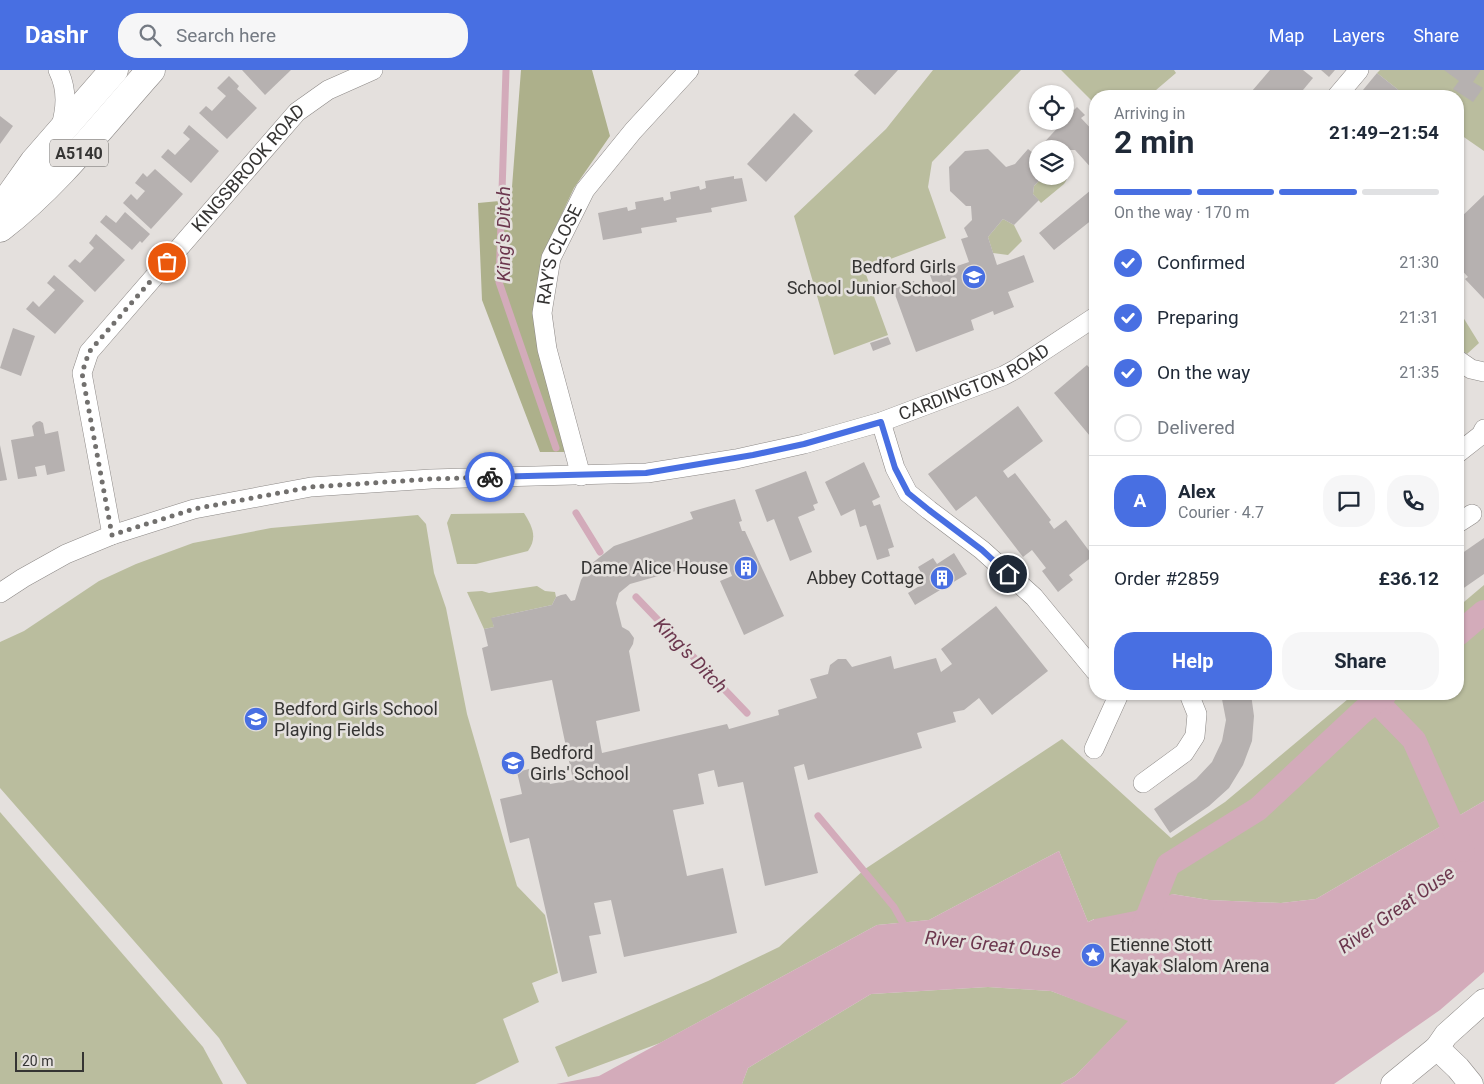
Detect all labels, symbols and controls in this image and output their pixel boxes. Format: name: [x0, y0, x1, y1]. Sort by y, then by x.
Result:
search box: [118, 13, 468, 58]
text: Dashr: [25, 21, 88, 49]
icon: search: [136, 21, 164, 49]
text: Search here: [176, 24, 276, 47]
text: Map: [1269, 25, 1304, 46]
text: Layers: [1332, 25, 1385, 46]
text: Share: [1413, 25, 1459, 46]
map controls: [1029, 85, 1074, 185]
button: locate: [1029, 85, 1074, 130]
street label: KINGSBROOK ROAD: [187, 99, 308, 236]
text: Arriving in: [1114, 104, 1185, 123]
text: 21:49–21:54: [1329, 121, 1439, 144]
text: 2 min: [1114, 123, 1194, 161]
road number: A5140: [50, 140, 108, 166]
button: layers: [1029, 140, 1074, 185]
water label: King's Ditch: [492, 186, 515, 282]
street label: RAY'S CLOSE: [533, 201, 586, 306]
text: On the way · 170 m: [1114, 203, 1250, 222]
pin: [146, 241, 188, 283]
icon: bag: [153, 248, 181, 276]
icon: check: [1114, 249, 1142, 277]
text: Confirmed: [1157, 251, 1245, 274]
text: 21:30: [1399, 253, 1439, 272]
place label: Bedford Girls School Junior School: [787, 256, 956, 298]
school or university icon: Bedford Girls School Junior School: [961, 264, 987, 290]
icon: check: [1114, 304, 1142, 332]
text: Preparing: [1157, 306, 1239, 329]
text: 21:31: [1399, 308, 1439, 327]
street label: CARDINGTON ROAD: [895, 339, 1053, 424]
icon: check: [1114, 359, 1142, 387]
text: On the way: [1157, 361, 1250, 384]
text: 21:35: [1399, 363, 1439, 382]
text: Delivered: [1157, 416, 1235, 439]
courier: [465, 452, 515, 502]
icon: bike: [476, 463, 504, 491]
button: chat: [1323, 475, 1375, 527]
button: phone: [1387, 475, 1439, 527]
text: Alex: [1178, 480, 1216, 503]
text: A: [1134, 489, 1146, 512]
text: Courier · 4.7: [1178, 503, 1264, 522]
pin: [987, 553, 1029, 595]
building icon: Dame Alice House: [733, 555, 759, 581]
place label: Dame Alice House: [581, 557, 728, 578]
icon: home: [994, 560, 1022, 588]
building icon: Abbey Cottage: [929, 565, 955, 591]
place label: Abbey Cottage: [806, 567, 924, 588]
text: Order #2859: [1114, 567, 1220, 590]
text: £36.12: [1379, 567, 1439, 590]
water label: King's Ditch: [649, 613, 732, 698]
button: Help: [1114, 632, 1272, 690]
button: Share: [1282, 632, 1439, 690]
place label: Bedford Girls School Playing Fields: [274, 698, 438, 740]
school or university icon: Bedford Girls School Playing Fields: [243, 706, 269, 732]
place label: Bedford Girls' School: [530, 742, 629, 784]
school or university icon: Bedford Girls' School: [500, 750, 526, 776]
water label: River Great Ouse: [1334, 861, 1459, 958]
water label: River Great Ouse: [924, 926, 1062, 963]
place label: Etienne Stott Kayak Slalom Arena: [1110, 934, 1269, 976]
place icon: Etienne Stott Kayak Slalom Arena: [1080, 942, 1106, 968]
scale bar: [15, 1049, 84, 1072]
text: 20 m: [22, 1053, 54, 1069]

